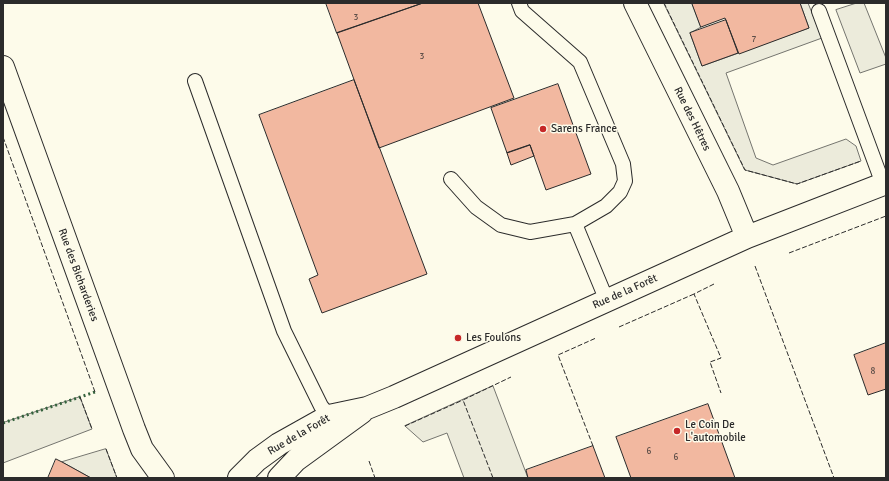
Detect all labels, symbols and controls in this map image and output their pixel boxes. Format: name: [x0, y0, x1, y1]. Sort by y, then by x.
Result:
house number: 3: [354, 13, 358, 23]
house number: 7: [752, 35, 756, 45]
house number: 3: [420, 52, 424, 62]
street label: Rue des Hêtres: [671, 85, 713, 153]
place label: Sarens France: [551, 122, 617, 136]
marker: Sarens France: [538, 124, 548, 134]
street label: Rue des Bicharderies: [55, 227, 101, 323]
street label: Rue de la Forêt: [591, 272, 659, 312]
place label: Les Foulons: [466, 331, 521, 345]
marker: Les Foulons: [453, 333, 463, 343]
house number: 8: [871, 367, 875, 377]
street label: Rue de la Forêt: [266, 412, 332, 458]
place label: Le Coin De L'automobile: [685, 418, 746, 444]
marker: Le Coin De L'automobile: [672, 426, 682, 436]
house number: 6: [647, 447, 651, 457]
house number: 6: [674, 453, 678, 463]

